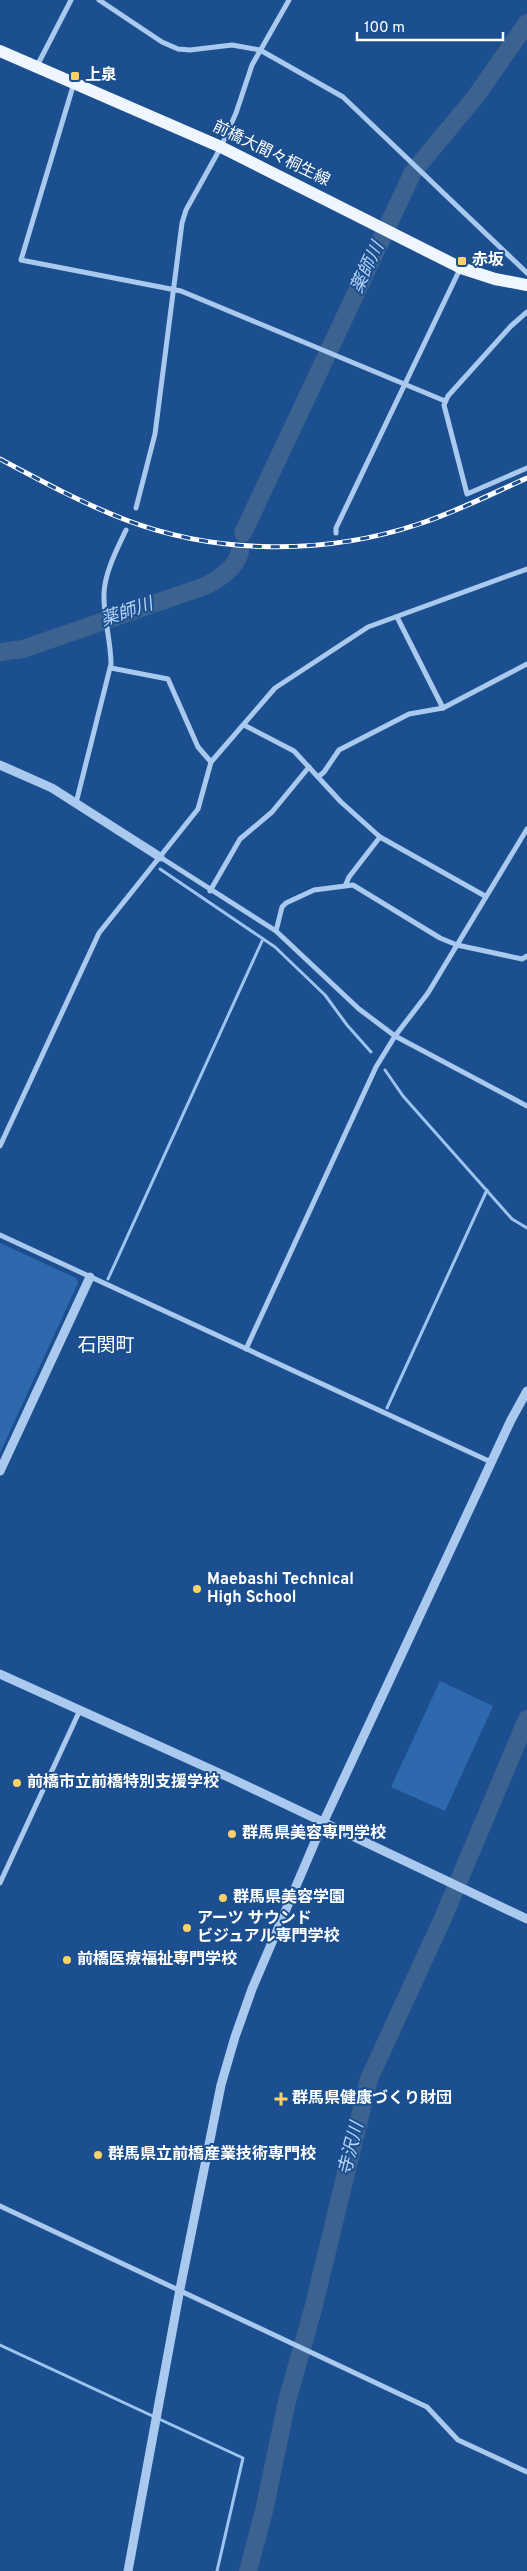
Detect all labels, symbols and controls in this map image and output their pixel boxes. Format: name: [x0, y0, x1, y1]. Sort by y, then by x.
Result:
scale bar: [357, 10, 503, 42]
text: 100 m: [364, 19, 405, 38]
place label: 上泉: [85, 66, 117, 86]
marker: 上泉: [69, 70, 81, 82]
street label: 前橋大間々桐生線: [209, 117, 333, 191]
water label: 薬師川: [346, 237, 391, 297]
place label: 赤坂: [472, 251, 504, 271]
marker: 赤坂: [456, 255, 468, 267]
water label: 薬師川: [98, 593, 158, 633]
district label: 石関町: [77, 1334, 135, 1358]
place label: Maebashi Technical High School: [207, 1570, 354, 1608]
marker: Maebashi Technical High School: [191, 1583, 203, 1595]
place label: 前橋市立前橋特別支援学校: [27, 1773, 219, 1793]
marker: 前橋市立前橋特別支援学校: [11, 1777, 23, 1789]
place label: 群馬県美容専門学校: [242, 1824, 386, 1844]
marker: 群馬県美容専門学校: [226, 1828, 238, 1840]
place label: 群馬県美容学園: [233, 1888, 345, 1908]
marker: 群馬県美容学園: [217, 1892, 229, 1904]
place label: アーツ サウンド ビジュアル専門学校: [197, 1909, 339, 1947]
marker: アーツ サウンド ビジュアル専門学校: [181, 1922, 193, 1934]
place label: 前橋医療福祉専門学校: [77, 1950, 237, 1970]
marker: 前橋医療福祉専門学校: [61, 1954, 73, 1966]
place label: 群馬県健康づくり財団: [292, 2089, 452, 2109]
marker: 群馬県健康づくり財団: [274, 2092, 288, 2106]
water label: 寺沢川: [334, 2118, 370, 2178]
place label: 群馬県立前橋産業技術専門校: [108, 2144, 316, 2165]
marker: 群馬県立前橋産業技術専門校: [92, 2149, 104, 2161]

